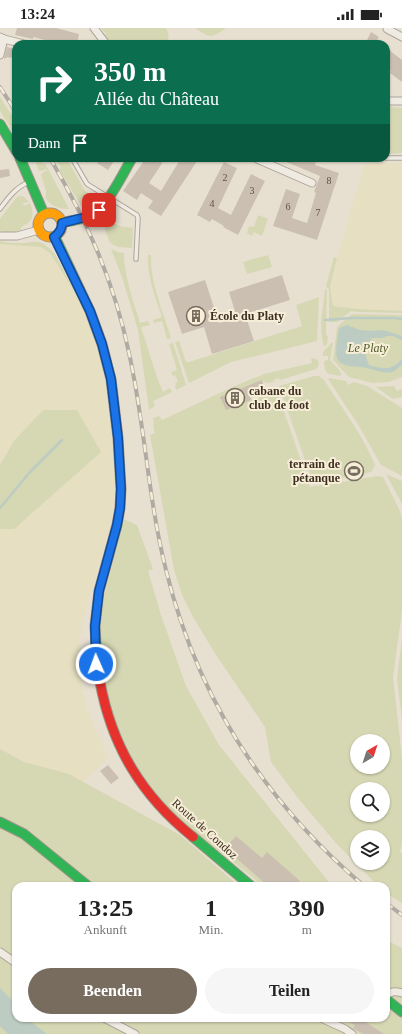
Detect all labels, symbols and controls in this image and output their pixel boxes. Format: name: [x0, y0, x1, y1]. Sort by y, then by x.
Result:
text: 13:24: [20, 6, 55, 22]
icon: right: [28, 56, 80, 108]
text: 350 m: [94, 56, 166, 87]
text: Allée du Château: [94, 89, 219, 109]
icon: arrive: [69, 132, 91, 154]
text: Dann: [28, 135, 61, 151]
house number: 2: [223, 172, 228, 183]
house number: 8: [327, 175, 332, 186]
house number: 3: [250, 185, 255, 196]
pin: [82, 193, 116, 227]
house number: 4: [210, 198, 215, 209]
icon: arrive: [88, 199, 110, 221]
house number: 6: [286, 201, 291, 212]
house number: 7: [316, 207, 321, 218]
building icon: École du Platy: [185, 305, 207, 327]
place label: École du Platy: [210, 309, 284, 323]
park label: Le Platy: [347, 341, 389, 355]
place label: cabane du club de foot: [249, 384, 309, 412]
building icon: cabane du club de foot: [224, 387, 246, 409]
place label: terrain de pétanque: [289, 457, 341, 485]
sports icon: terrain de pétanque: [343, 460, 365, 482]
position arrow: [75, 643, 117, 685]
north arrow: [350, 734, 390, 774]
map controls: [350, 734, 390, 870]
button: search: [350, 782, 390, 822]
street label: Route de Condoz: [169, 796, 241, 862]
button: layers: [350, 830, 390, 870]
text: 13:25: [77, 895, 133, 921]
text: 1: [205, 895, 217, 921]
text: 390: [289, 895, 325, 921]
text: Ankunft: [84, 922, 127, 937]
text: Min.: [199, 922, 223, 937]
text: m: [302, 922, 312, 937]
button: Beenden: [28, 968, 197, 1014]
button: Teilen: [205, 968, 374, 1014]

